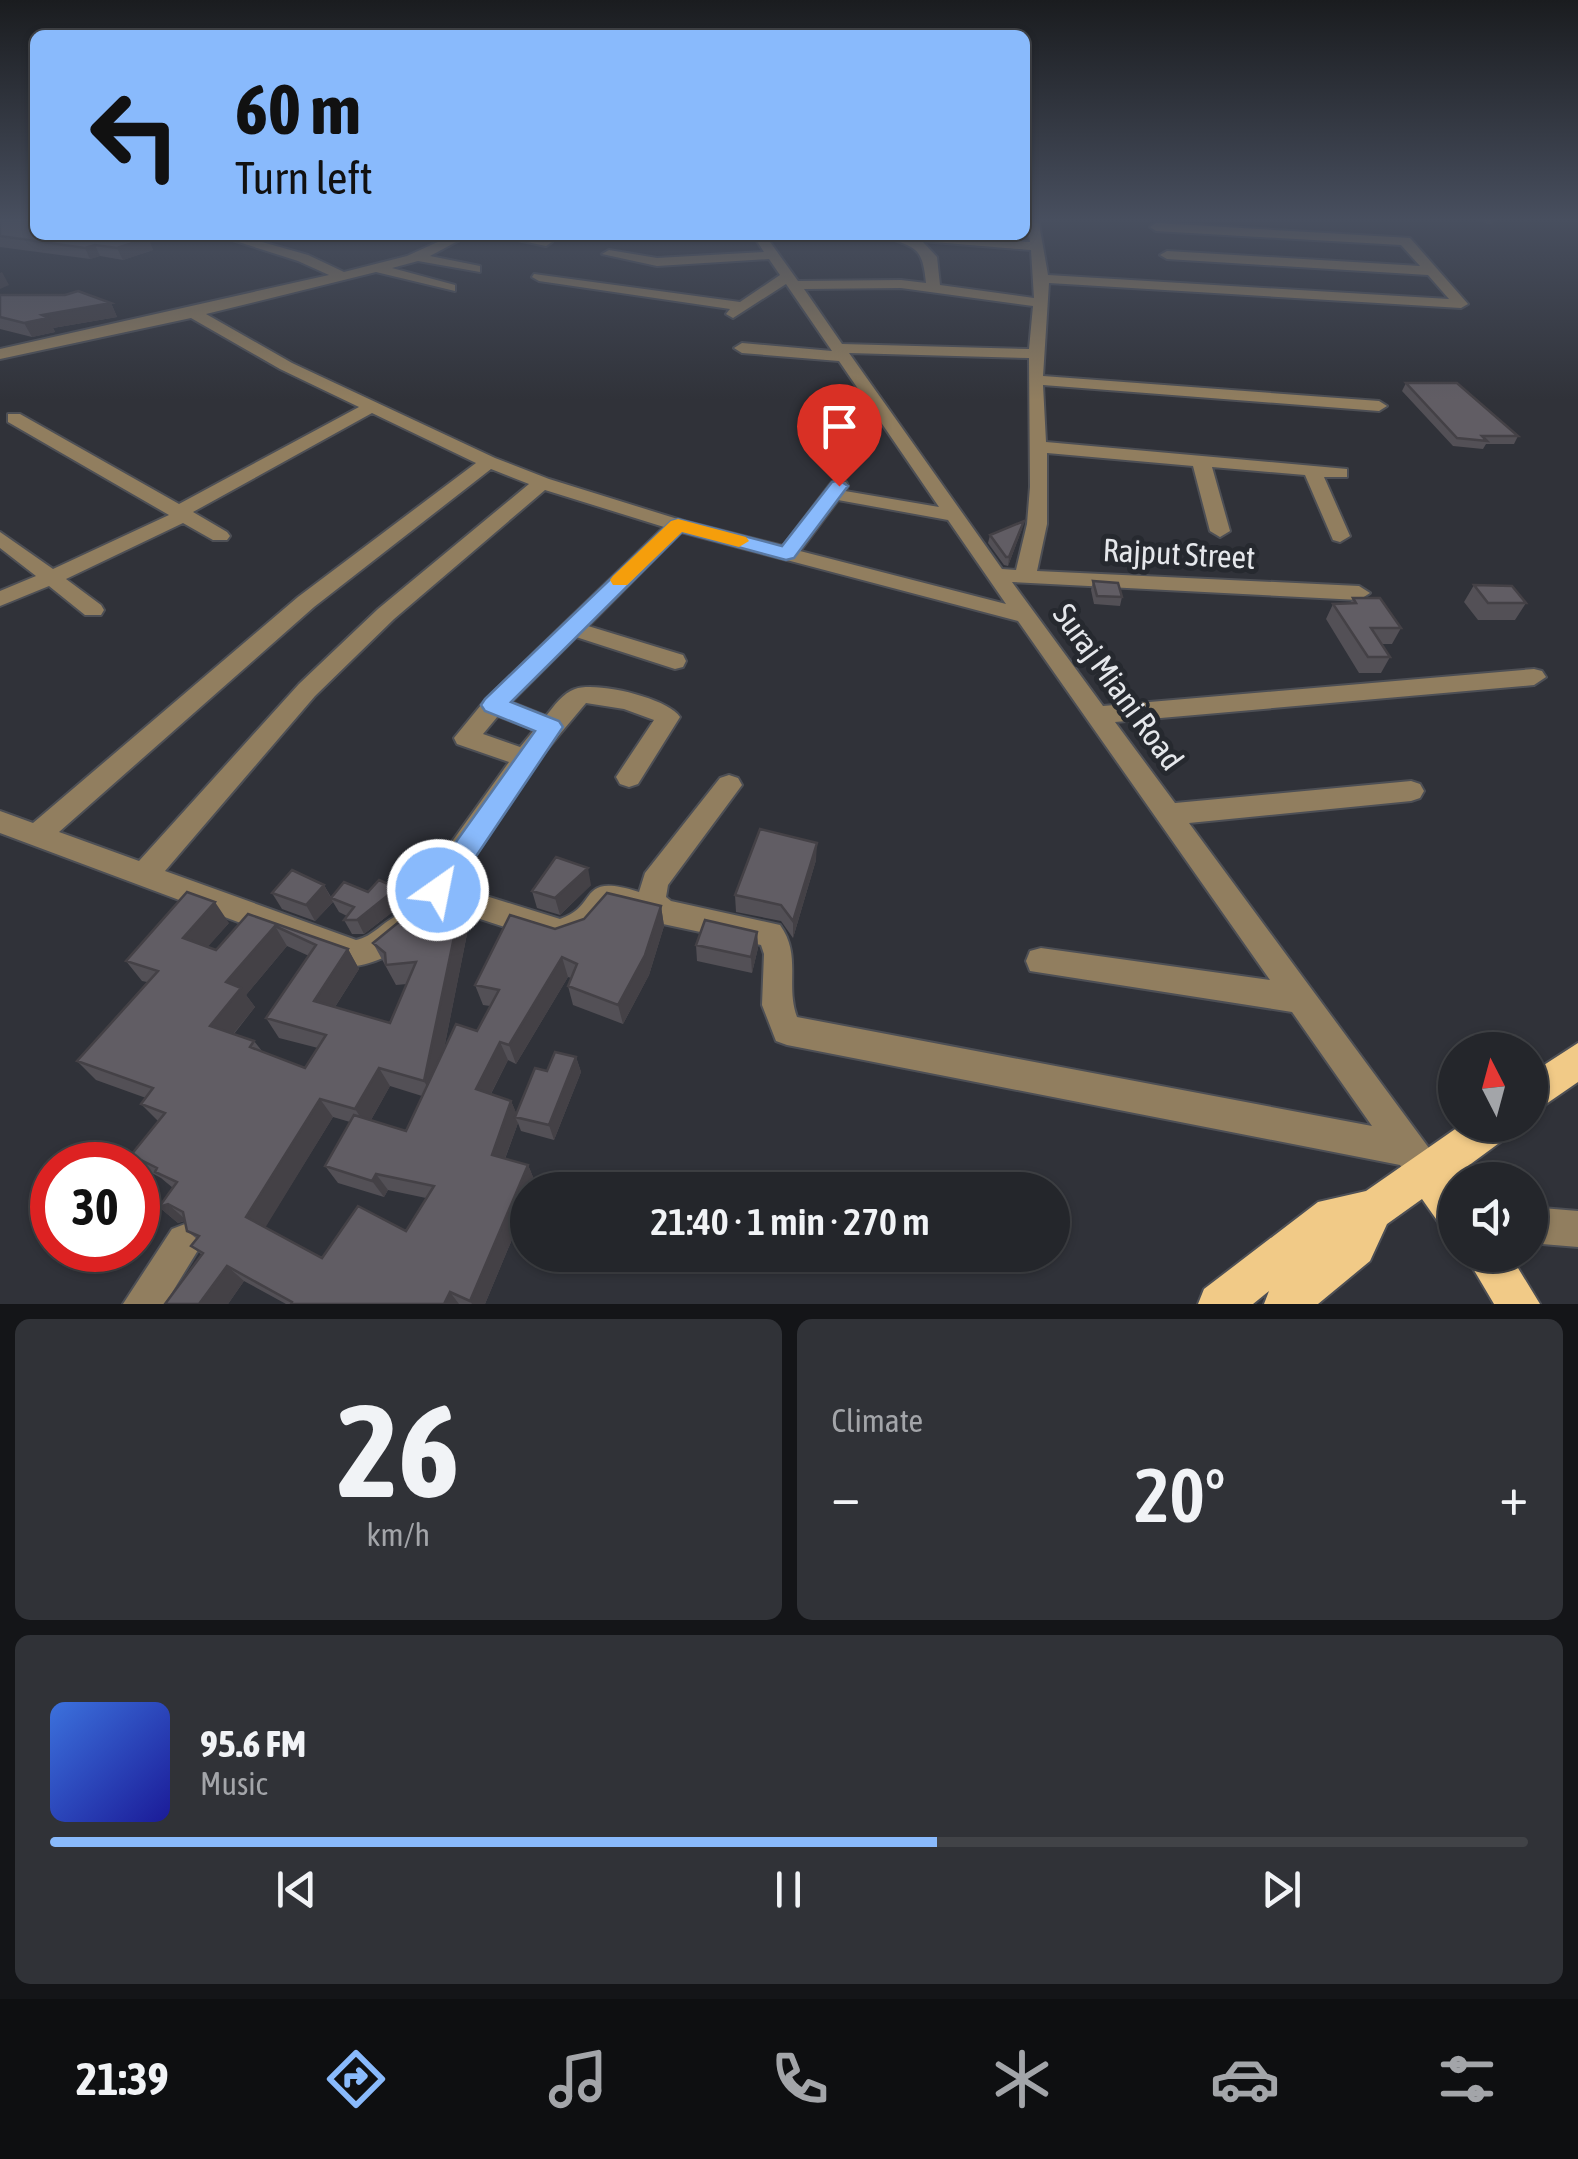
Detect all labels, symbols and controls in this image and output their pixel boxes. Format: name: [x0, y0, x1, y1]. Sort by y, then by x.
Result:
text: 60 m: [235, 69, 361, 149]
icon: left: [70, 70, 200, 200]
text: Turn left: [235, 152, 373, 204]
pin: [797, 384, 882, 487]
icon: arrive: [812, 399, 867, 454]
street label: Rajput Street: [1102, 531, 1256, 576]
street label: Suraj Miani Road: [1046, 596, 1191, 777]
position arrow: [386, 838, 490, 942]
north arrow: [1438, 1032, 1548, 1142]
map controls: [1438, 1032, 1548, 1272]
speed limit sign: 30: [30, 1142, 160, 1272]
button: sound: [1438, 1162, 1548, 1272]
text: 21:40 · 1 min · 270 m: [650, 1200, 930, 1243]
text: 26: [337, 1376, 459, 1525]
text: Climate: [832, 1402, 923, 1439]
text: 20°: [1134, 1452, 1225, 1538]
text: −: [832, 1464, 860, 1527]
text: +: [1499, 1464, 1528, 1527]
text: km/h: [367, 1516, 430, 1553]
text: 95.6 FM: [200, 1722, 306, 1765]
text: Music: [200, 1765, 267, 1802]
icon: previous: [269, 1862, 324, 1917]
icon: pause: [761, 1862, 816, 1917]
icon: next: [1254, 1862, 1309, 1917]
icon: directions: [321, 2044, 391, 2114]
icon: music: [543, 2044, 613, 2114]
icon: phone: [765, 2044, 835, 2114]
icon: climate: [987, 2044, 1057, 2114]
icon: car: [1210, 2044, 1280, 2114]
icon: filters: [1432, 2044, 1502, 2114]
text: 21:39: [76, 2053, 169, 2105]

